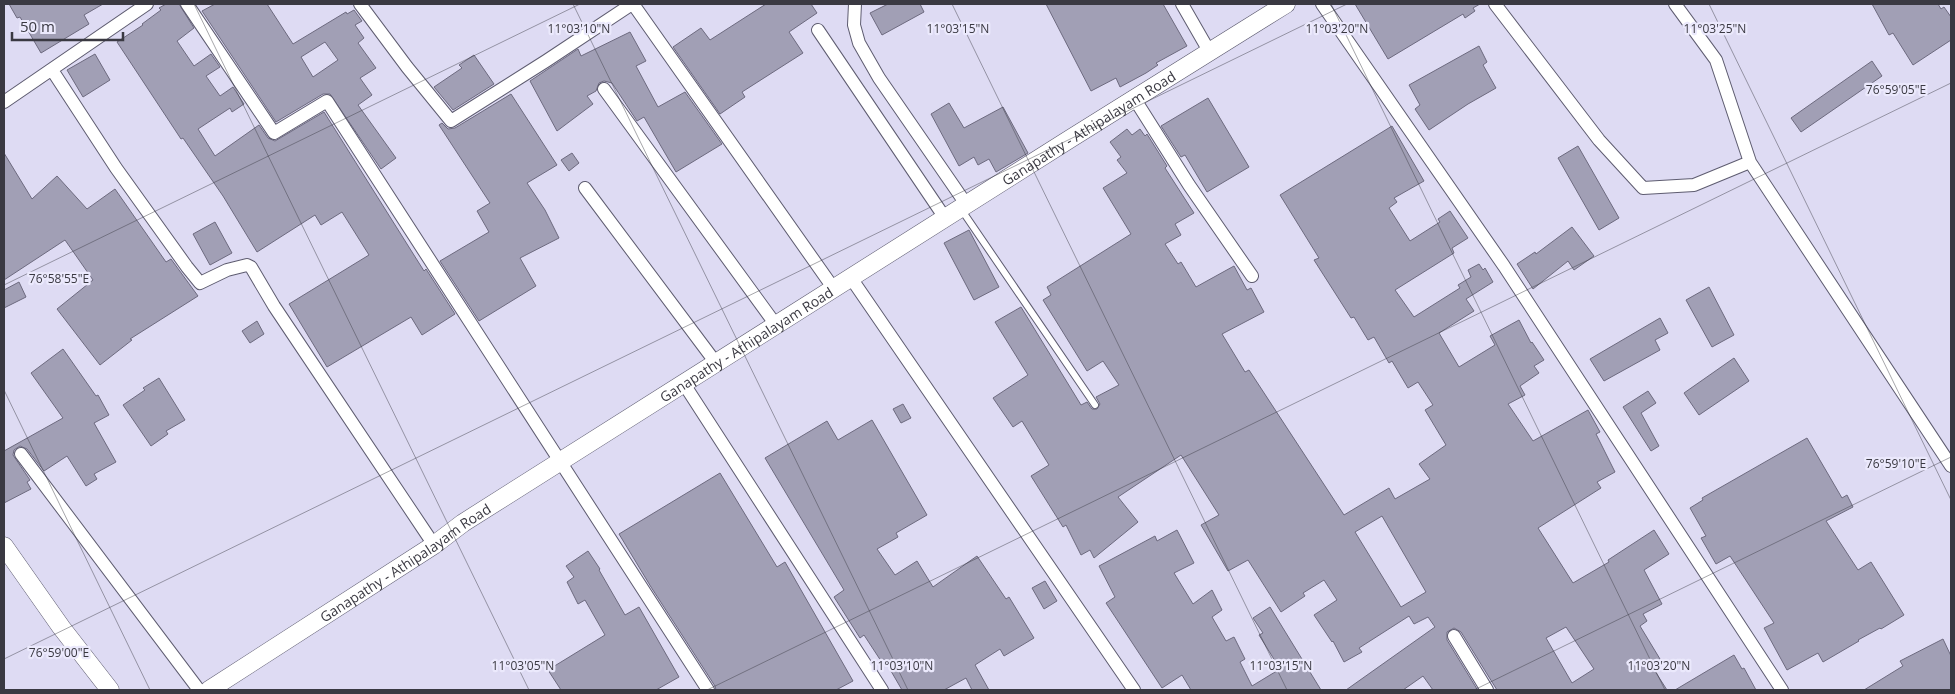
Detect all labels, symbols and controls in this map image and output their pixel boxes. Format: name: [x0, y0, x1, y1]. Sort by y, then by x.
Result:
scale bar: [12, 10, 124, 42]
text: 50 m: [20, 16, 55, 36]
text: 11°03'10"N: [548, 20, 610, 37]
text: 11°03'15"N: [927, 20, 989, 37]
text: 11°03'20"N: [1306, 20, 1368, 37]
text: 11°03'25"N: [1684, 20, 1746, 37]
street label: Ganapathy - Athipalayam Road: [998, 66, 1179, 189]
text: 76°59'05"E: [1866, 81, 1926, 98]
text: 76°58'55"E: [29, 270, 89, 287]
street label: Ganapathy - Athipalayam Road: [656, 282, 836, 406]
text: 76°59'10"E: [1866, 455, 1926, 472]
street label: Ganapathy - Athipalayam Road: [316, 499, 494, 626]
text: 76°59'00"E: [29, 644, 89, 661]
text: 11°03'05"N: [492, 657, 554, 674]
text: 11°03'10"N: [871, 657, 933, 674]
text: 11°03'15"N: [1250, 657, 1312, 674]
text: 11°03'20"N: [1628, 657, 1690, 674]

